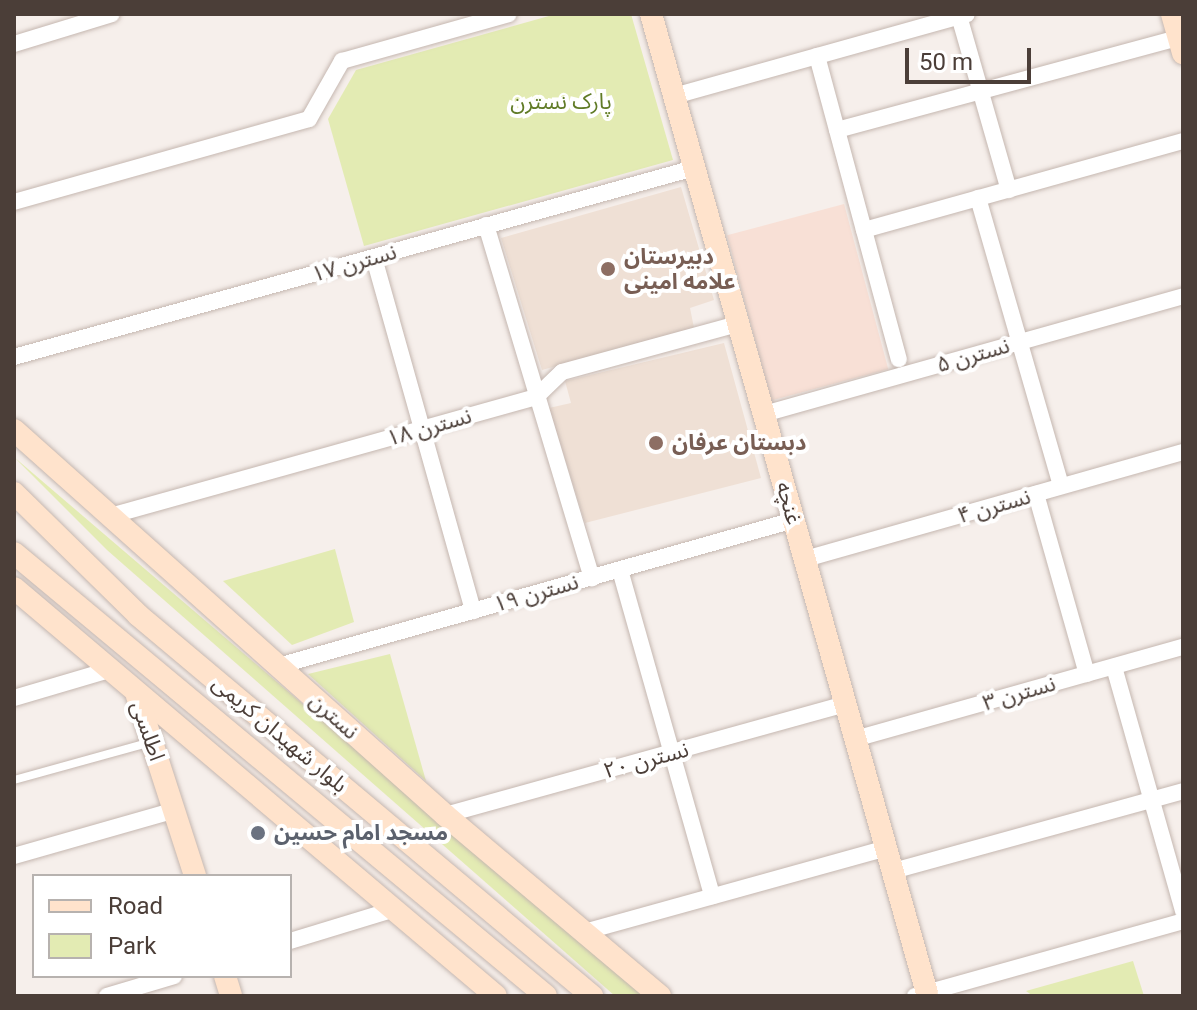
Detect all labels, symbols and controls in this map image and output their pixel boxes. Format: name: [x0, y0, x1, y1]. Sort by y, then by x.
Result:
scale bar: [909, 32, 1035, 82]
text: 50 m: [919, 48, 973, 76]
park label: پارک نسترن: [510, 89, 612, 115]
street label: نسترن ۱۷: [308, 238, 400, 288]
place label: دبیرستان علامه امینی: [624, 243, 736, 294]
marker: دبیرستان علامه امینی: [599, 260, 617, 278]
street label: نسترن ۵: [933, 332, 1013, 378]
street label: نسترن ۱۸: [383, 402, 475, 452]
place label: دبستان عرفان: [672, 430, 806, 456]
marker: دبستان عرفان: [647, 434, 665, 452]
street label: غنچه: [770, 479, 808, 527]
street label: نسترن ۴: [954, 483, 1034, 529]
street label: نسترن ۱۹: [490, 568, 582, 618]
street label: بلوار شهیدان کریمی: [207, 670, 353, 798]
street label: نسترن ۳: [979, 670, 1059, 716]
street label: نسترن: [304, 687, 364, 745]
street label: اطلسی: [125, 698, 171, 764]
street label: نسترن ۲۰: [600, 736, 692, 784]
place label: مسجد امام حسین: [274, 820, 448, 846]
marker: مسجد امام حسین: [249, 824, 267, 842]
legend: [32, 874, 292, 978]
text: Road: [108, 892, 163, 920]
text: Park: [108, 932, 156, 960]

